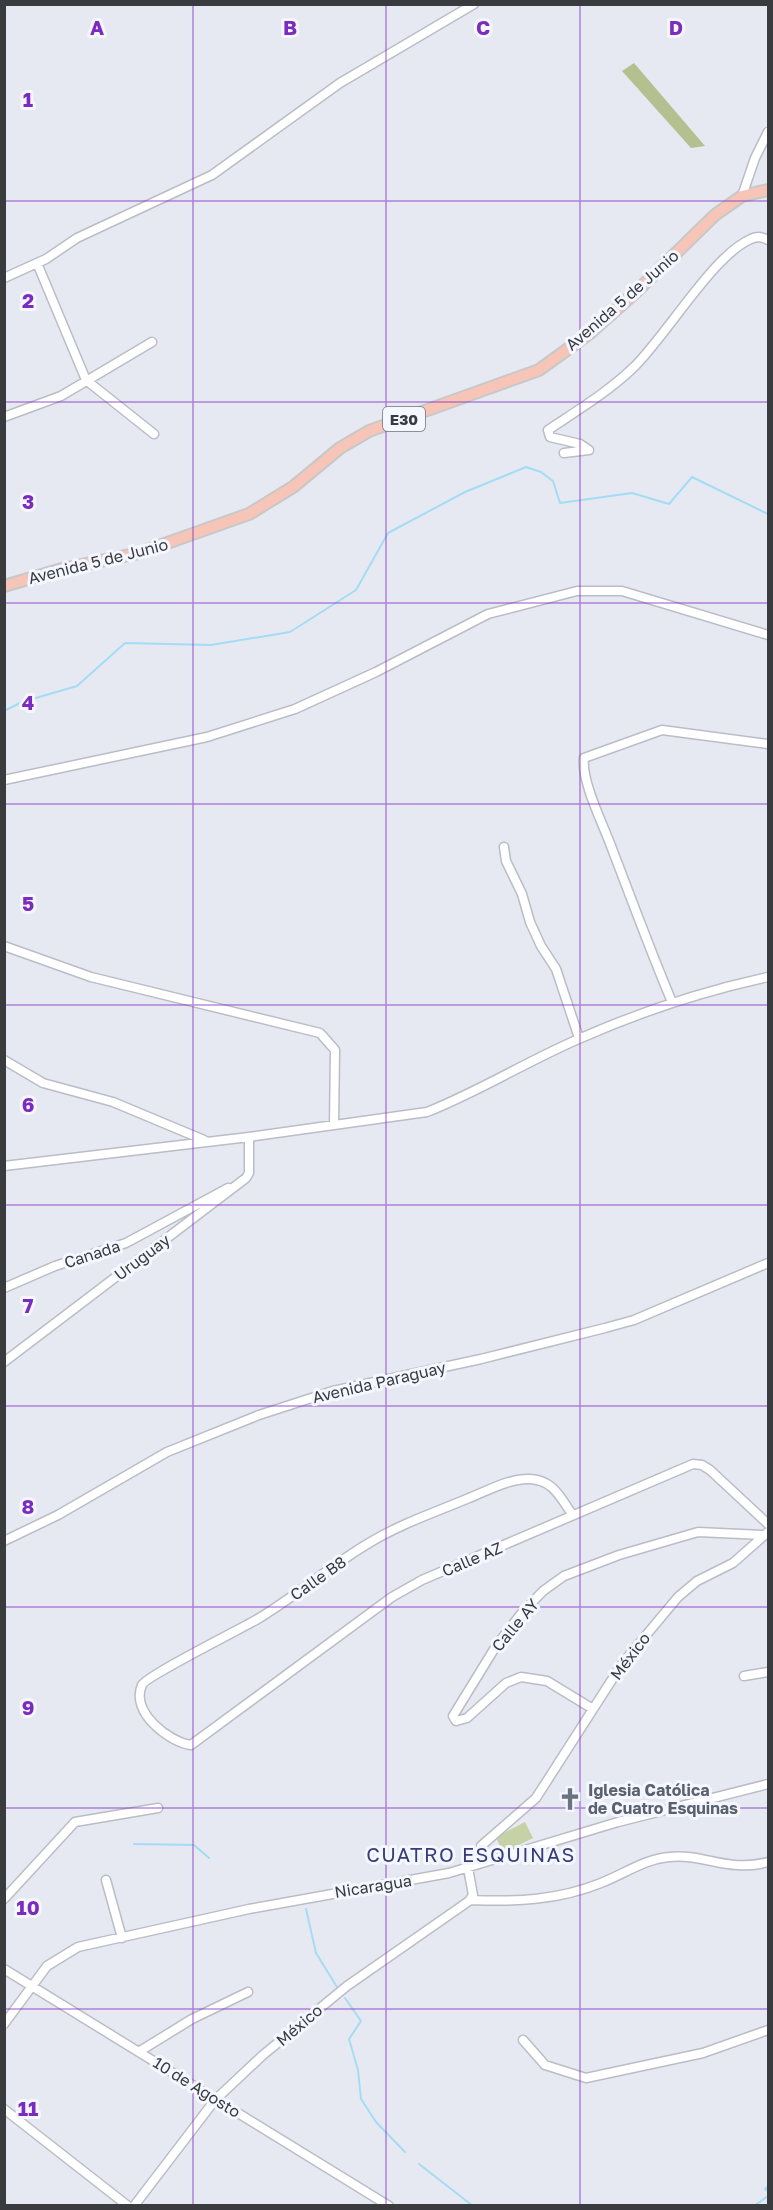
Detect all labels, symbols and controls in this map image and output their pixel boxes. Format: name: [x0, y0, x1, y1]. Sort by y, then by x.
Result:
text: A: [90, 15, 104, 39]
text: B: [283, 15, 297, 39]
text: C: [476, 15, 490, 39]
text: D: [669, 15, 683, 39]
text: 1: [23, 87, 33, 111]
street label: Avenida 5 de Junio: [561, 245, 683, 355]
text: 2: [22, 288, 34, 312]
road number: E30: [383, 407, 425, 431]
text: 3: [22, 489, 34, 513]
street label: Avenida 5 de Junio: [26, 534, 170, 588]
text: 4: [22, 690, 34, 714]
text: 5: [22, 891, 34, 915]
text: 6: [22, 1092, 34, 1116]
street label: Uruguay: [110, 1229, 174, 1284]
street label: Canada: [61, 1236, 123, 1272]
text: 7: [23, 1293, 34, 1317]
street label: Avenida Paraguay: [310, 1357, 448, 1407]
text: 8: [22, 1494, 34, 1518]
street label: Calle AZ: [439, 1537, 505, 1581]
street label: Calle B8: [286, 1552, 350, 1604]
street label: Calle AY: [487, 1594, 543, 1655]
street label: México: [606, 1628, 654, 1684]
text: 9: [22, 1695, 34, 1719]
place label: Iglesia Católica de Cuatro Esquinas: [588, 1780, 738, 1818]
church icon: Iglesia Católica de Cuatro Esquinas: [557, 1786, 583, 1812]
district label: CUATRO ESQUINAS: [366, 1842, 576, 1866]
street label: Nicaragua: [333, 1870, 413, 1902]
text: 10: [16, 1895, 40, 1919]
street label: México: [272, 2000, 326, 2050]
street label: 10 de Agosto: [150, 2052, 244, 2122]
text: 11: [18, 2096, 38, 2120]

